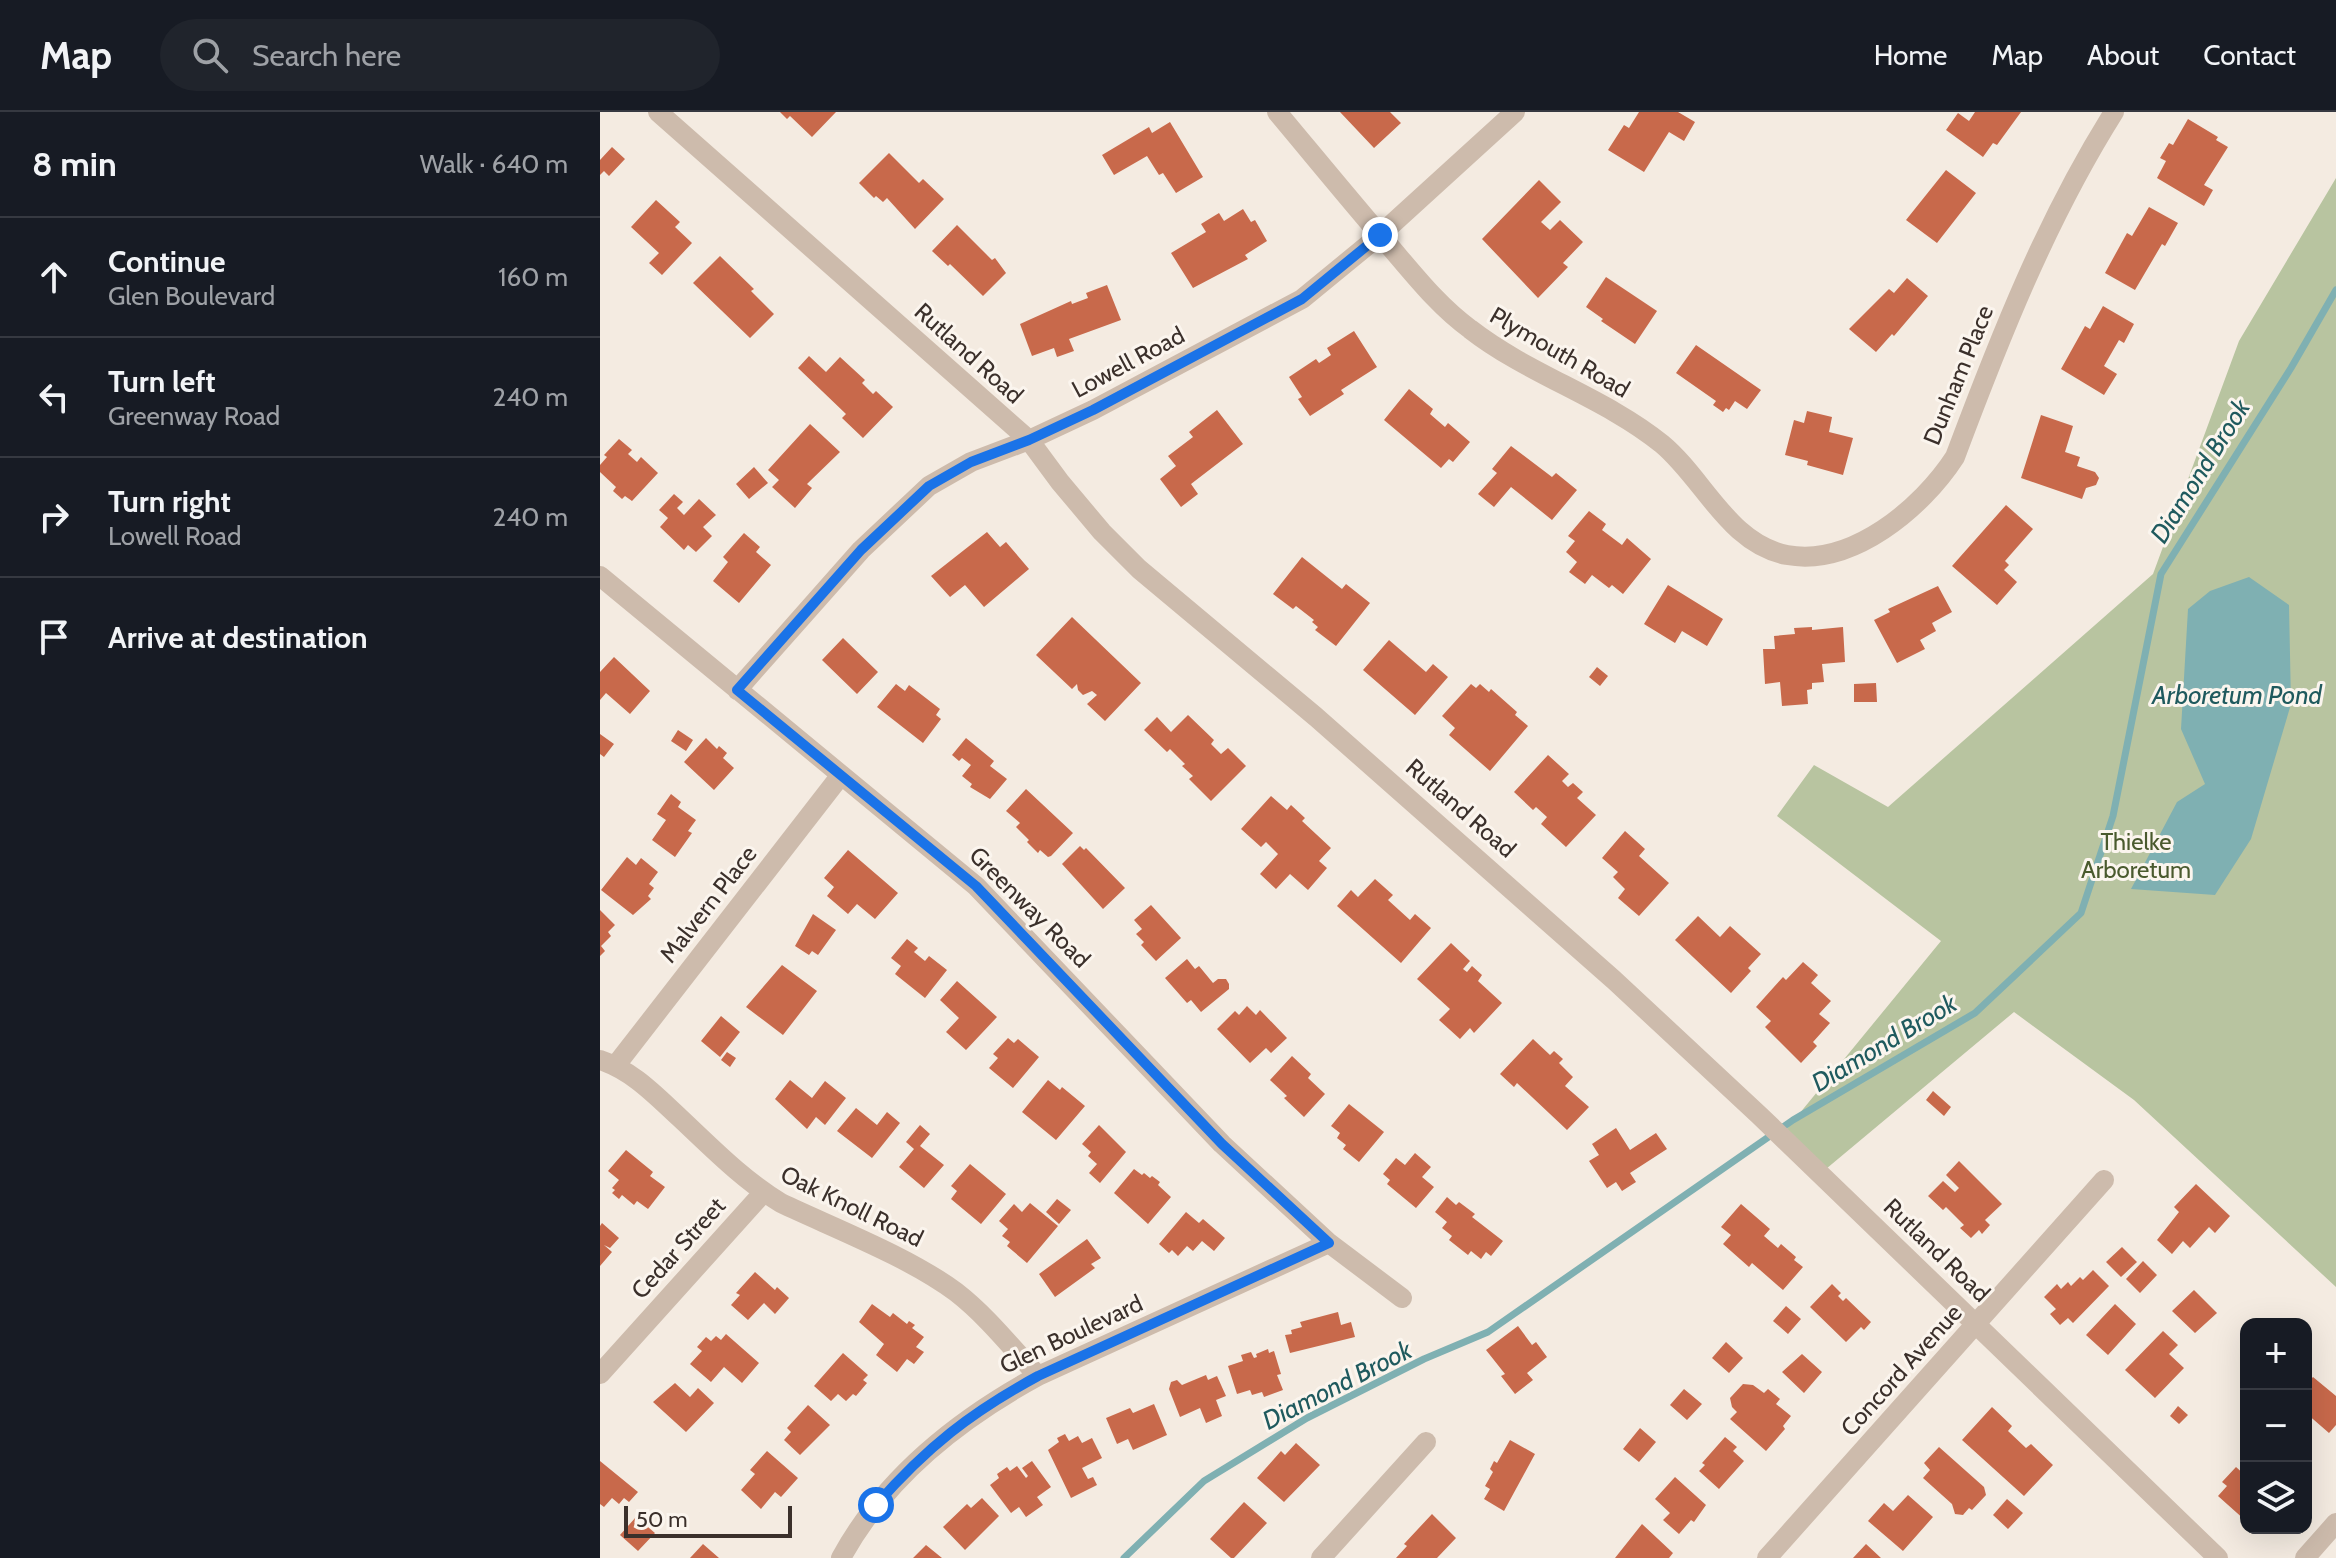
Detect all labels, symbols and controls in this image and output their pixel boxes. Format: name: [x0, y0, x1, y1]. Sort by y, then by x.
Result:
search box: [160, 19, 720, 91]
text: Map: [40, 32, 112, 79]
icon: search: [188, 33, 232, 77]
text: Search here: [252, 37, 401, 74]
text: Home: [1874, 38, 1947, 72]
text: Map: [1991, 38, 2043, 72]
text: About: [2087, 38, 2159, 72]
text: Contact: [2203, 38, 2296, 72]
text: 8 min: [32, 143, 117, 185]
text: Walk · 640 m: [420, 148, 568, 180]
route end: [1362, 217, 1398, 253]
text: Continue: [108, 243, 225, 280]
icon: ahead: [32, 255, 76, 299]
text: 160 m: [498, 261, 568, 293]
text: Glen Boulevard: [108, 280, 275, 312]
street label: Rutland Road: [909, 297, 1029, 409]
street label: Plymouth Road: [1485, 300, 1635, 404]
street label: Dunham Place: [1917, 301, 1999, 449]
street label: Lowell Road: [1067, 320, 1189, 404]
text: Turn left: [108, 363, 216, 400]
icon: left: [32, 375, 76, 419]
text: 240 m: [493, 381, 568, 413]
water label: Diamond Brook: [2143, 392, 2257, 549]
text: Greenway Road: [108, 400, 280, 432]
text: Turn right: [108, 483, 231, 520]
icon: right: [32, 495, 76, 539]
text: 240 m: [493, 501, 568, 533]
text: Lowell Road: [108, 520, 241, 552]
icon: arrive: [32, 615, 76, 659]
text: Arrive at destination: [108, 619, 368, 656]
water label: Arboretum Pond: [2151, 679, 2324, 711]
street label: Rutland Road: [1400, 752, 1522, 864]
park label: Thielke Arboretum: [2081, 827, 2191, 884]
street label: Malvern Place: [653, 840, 763, 968]
street label: Greenway Road: [964, 841, 1096, 973]
water label: Diamond Brook: [1806, 987, 1963, 1099]
street label: Oak Knoll Road: [776, 1159, 928, 1253]
street label: Cedar Street: [625, 1191, 731, 1305]
street label: Rutland Road: [1878, 1192, 1996, 1308]
street label: Glen Boulevard: [995, 1288, 1147, 1380]
street label: Concord Avenue: [1834, 1298, 1968, 1442]
map controls: [2240, 1318, 2312, 1534]
button: +: [2240, 1318, 2312, 1390]
water label: Diamond Brook: [1257, 1333, 1418, 1436]
button: −: [2240, 1390, 2312, 1462]
button: layers: [2240, 1462, 2312, 1534]
route start: [858, 1487, 894, 1523]
scale bar: [624, 1502, 792, 1538]
text: 50 m: [636, 1506, 688, 1533]

